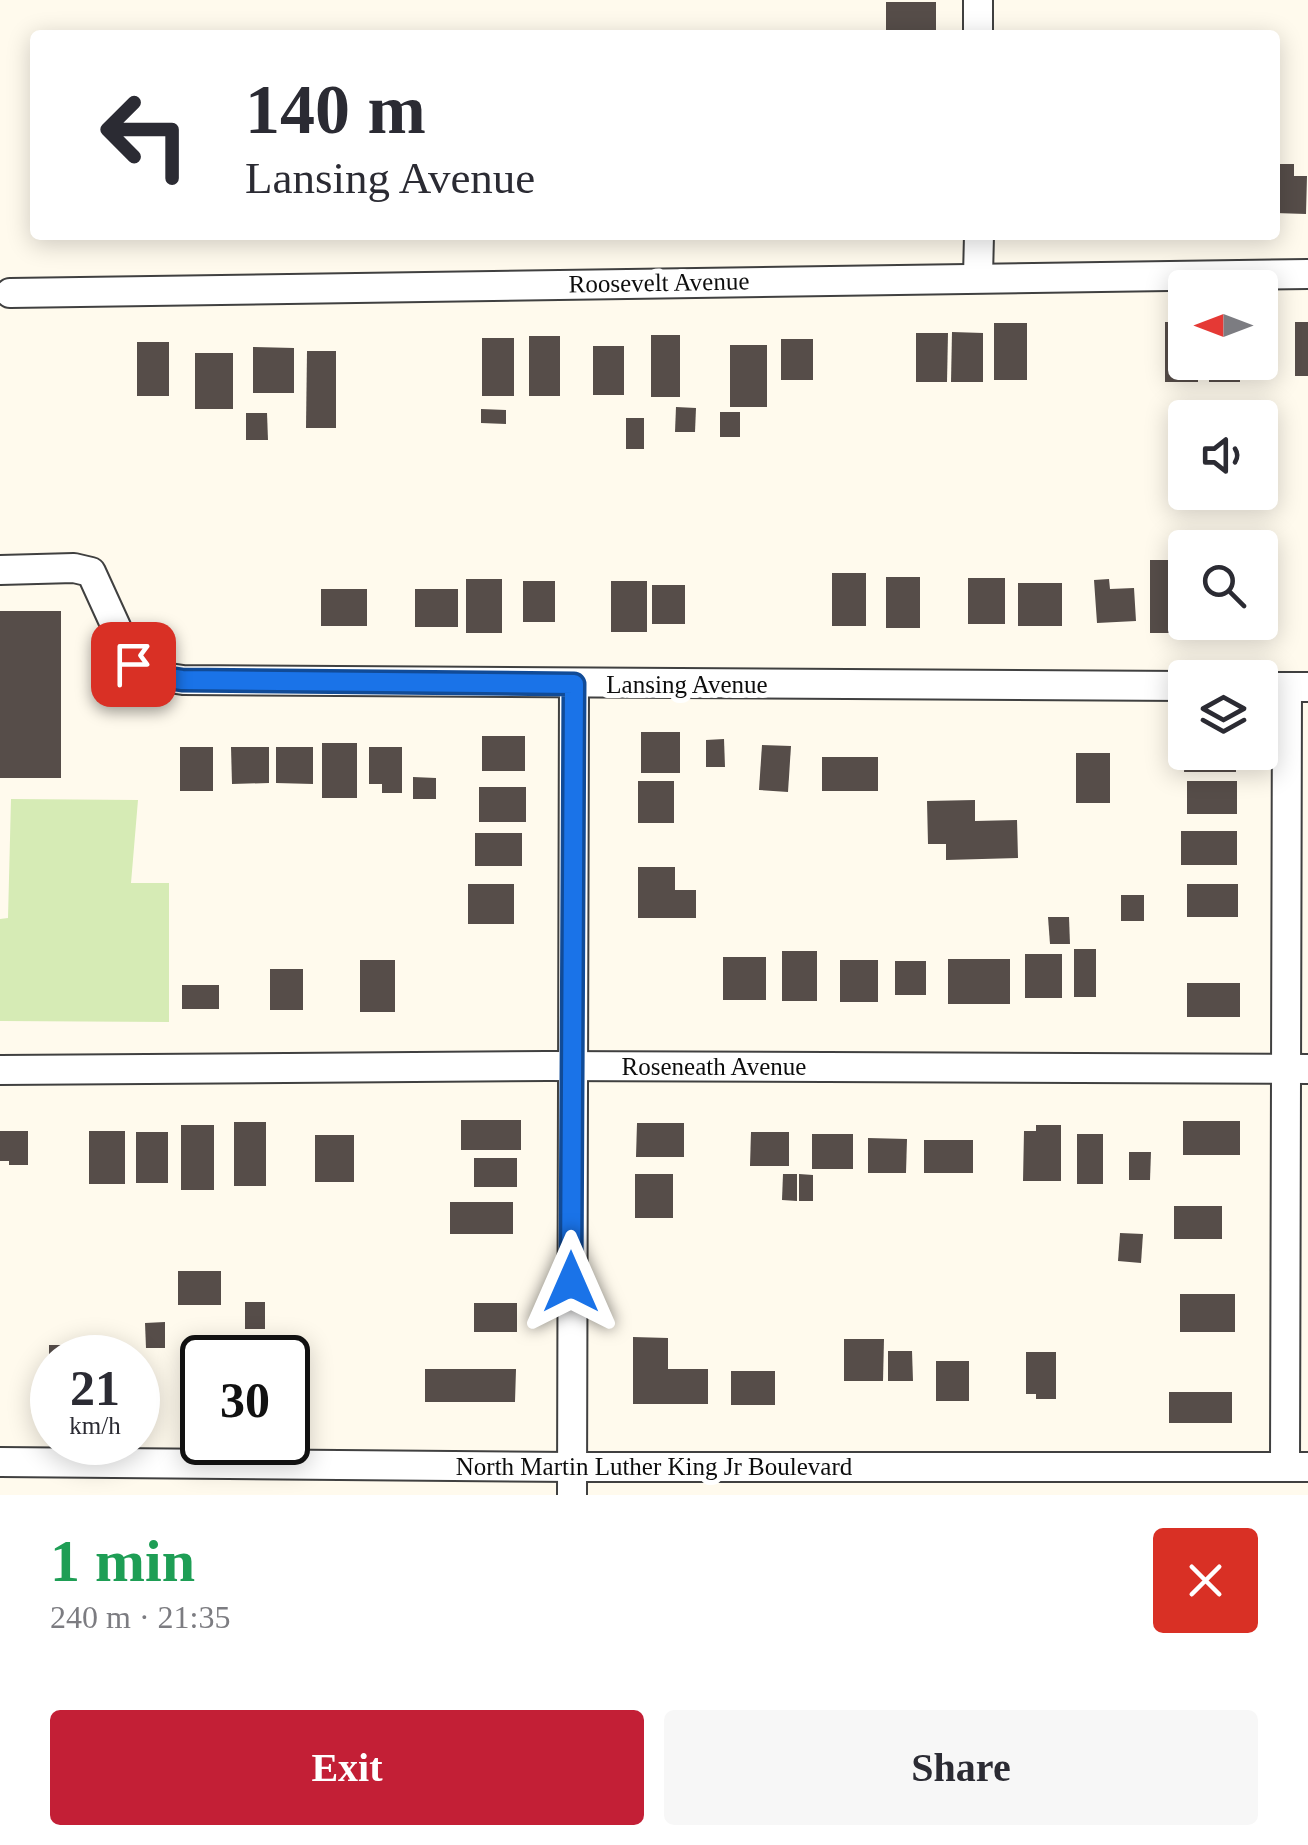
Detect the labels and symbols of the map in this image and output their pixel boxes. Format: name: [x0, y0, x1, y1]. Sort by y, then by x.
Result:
street label: Roosevelt Avenue: [568, 267, 750, 298]
north arrow: [1168, 270, 1278, 380]
pin: [91, 622, 176, 707]
street label: Lansing Avenue: [606, 671, 768, 698]
street label: Roseneath Avenue: [622, 1053, 806, 1080]
position arrow: [519, 1230, 623, 1334]
speed limit sign: 30: [180, 1335, 310, 1465]
street label: North Martin Luther King Jr Boulevard: [456, 1453, 853, 1480]

